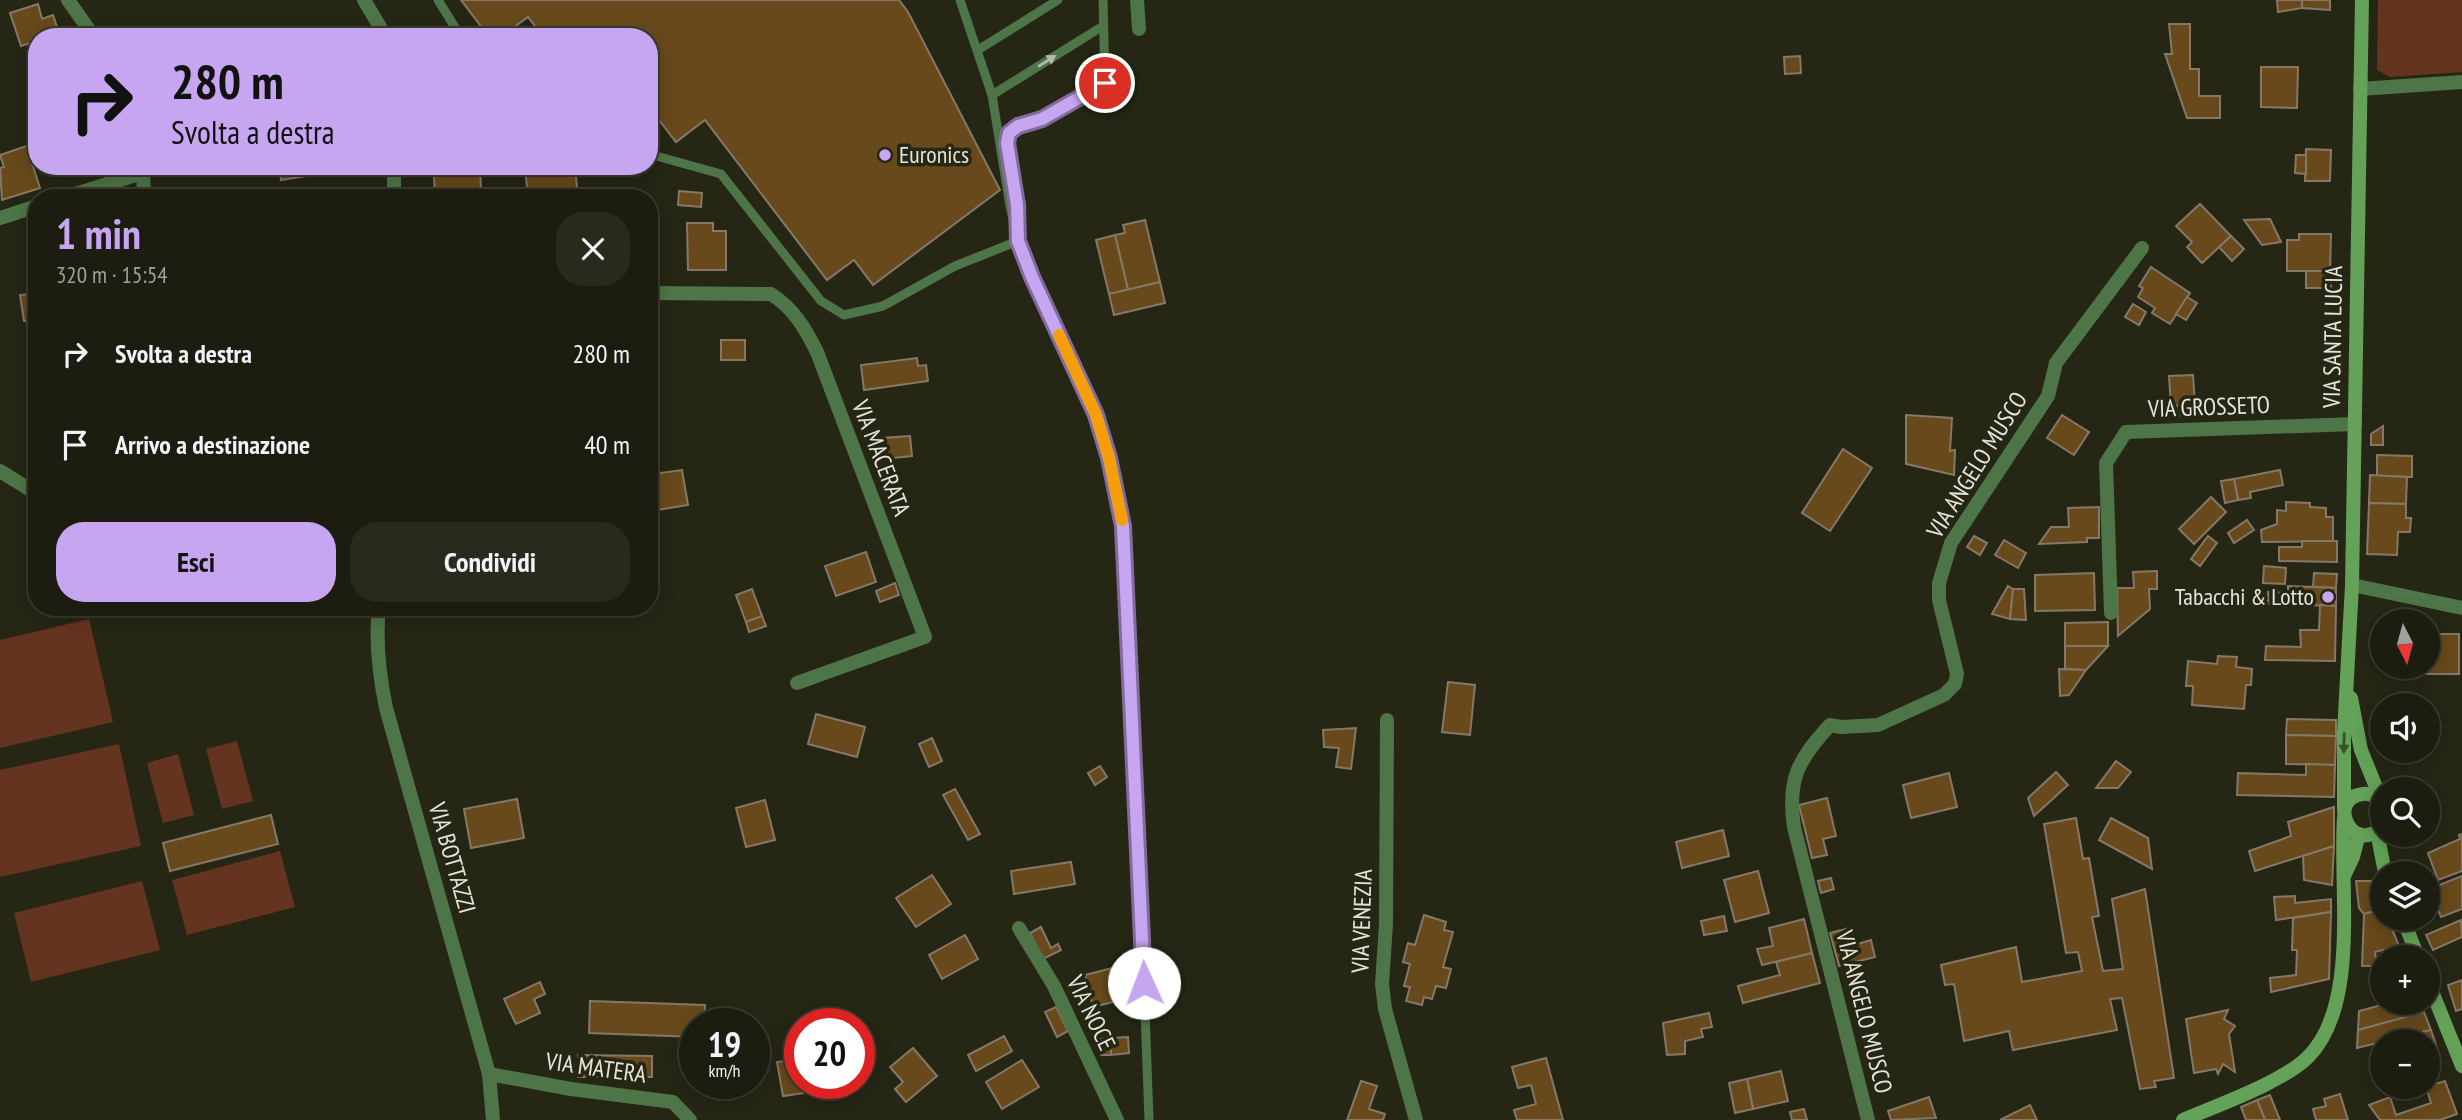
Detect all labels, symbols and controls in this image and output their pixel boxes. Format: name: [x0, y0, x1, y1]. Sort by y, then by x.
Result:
text: 280 m: [171, 49, 284, 113]
pin: [1075, 53, 1135, 113]
one-way arrow: [1038, 54, 1057, 67]
icon: right: [56, 56, 147, 147]
icon: arrive: [1086, 64, 1124, 102]
text: Svolta a destra: [171, 111, 335, 153]
place label: Euronics: [899, 139, 969, 170]
marker: Euronics: [877, 147, 893, 163]
text: 1 min: [56, 206, 141, 261]
button: close: [556, 212, 630, 286]
text: 320 m · 15:54: [56, 260, 168, 289]
street label: VIA SANTA LUCIA: [2316, 265, 2349, 409]
icon: right: [56, 335, 94, 373]
text: Svolta a destra: [115, 337, 252, 370]
text: 280 m: [572, 337, 630, 370]
street label: VIA ANGELO MUSCO: [1919, 386, 2034, 544]
street label: VIA GROSSETO: [2146, 389, 2271, 424]
street label: VIA MACERATA: [845, 395, 918, 521]
icon: arrive: [56, 426, 94, 464]
text: Arrivo a destinazione: [115, 428, 310, 461]
text: 40 m: [584, 428, 630, 461]
button: Esci: [56, 522, 336, 602]
button: Condividi: [350, 522, 630, 602]
place label: Tabacchi & Lotto: [2175, 581, 2314, 612]
marker: Tabacchi & Lotto: [2320, 589, 2336, 605]
north arrow: [2370, 609, 2440, 679]
map controls: [2370, 609, 2440, 1099]
button: sound: [2370, 693, 2440, 763]
one-way arrow: [2338, 732, 2349, 754]
button: search: [2370, 777, 2440, 847]
street label: VIA BOTTAZZI: [422, 798, 483, 917]
button: layers: [2370, 861, 2440, 931]
street label: VIA VENEZIA: [1344, 868, 1379, 974]
street label: VIA ANGELO MUSCO: [1829, 926, 1900, 1096]
button: +: [2370, 945, 2440, 1015]
position arrow: [1107, 946, 1181, 1020]
street label: VIA NOCE: [1060, 969, 1123, 1055]
speed limit sign: 20: [784, 1008, 875, 1099]
text: 19: [708, 1021, 741, 1067]
button: −: [2370, 1029, 2440, 1099]
street label: VIA MATERA: [543, 1045, 649, 1090]
text: km/h: [709, 1059, 740, 1082]

